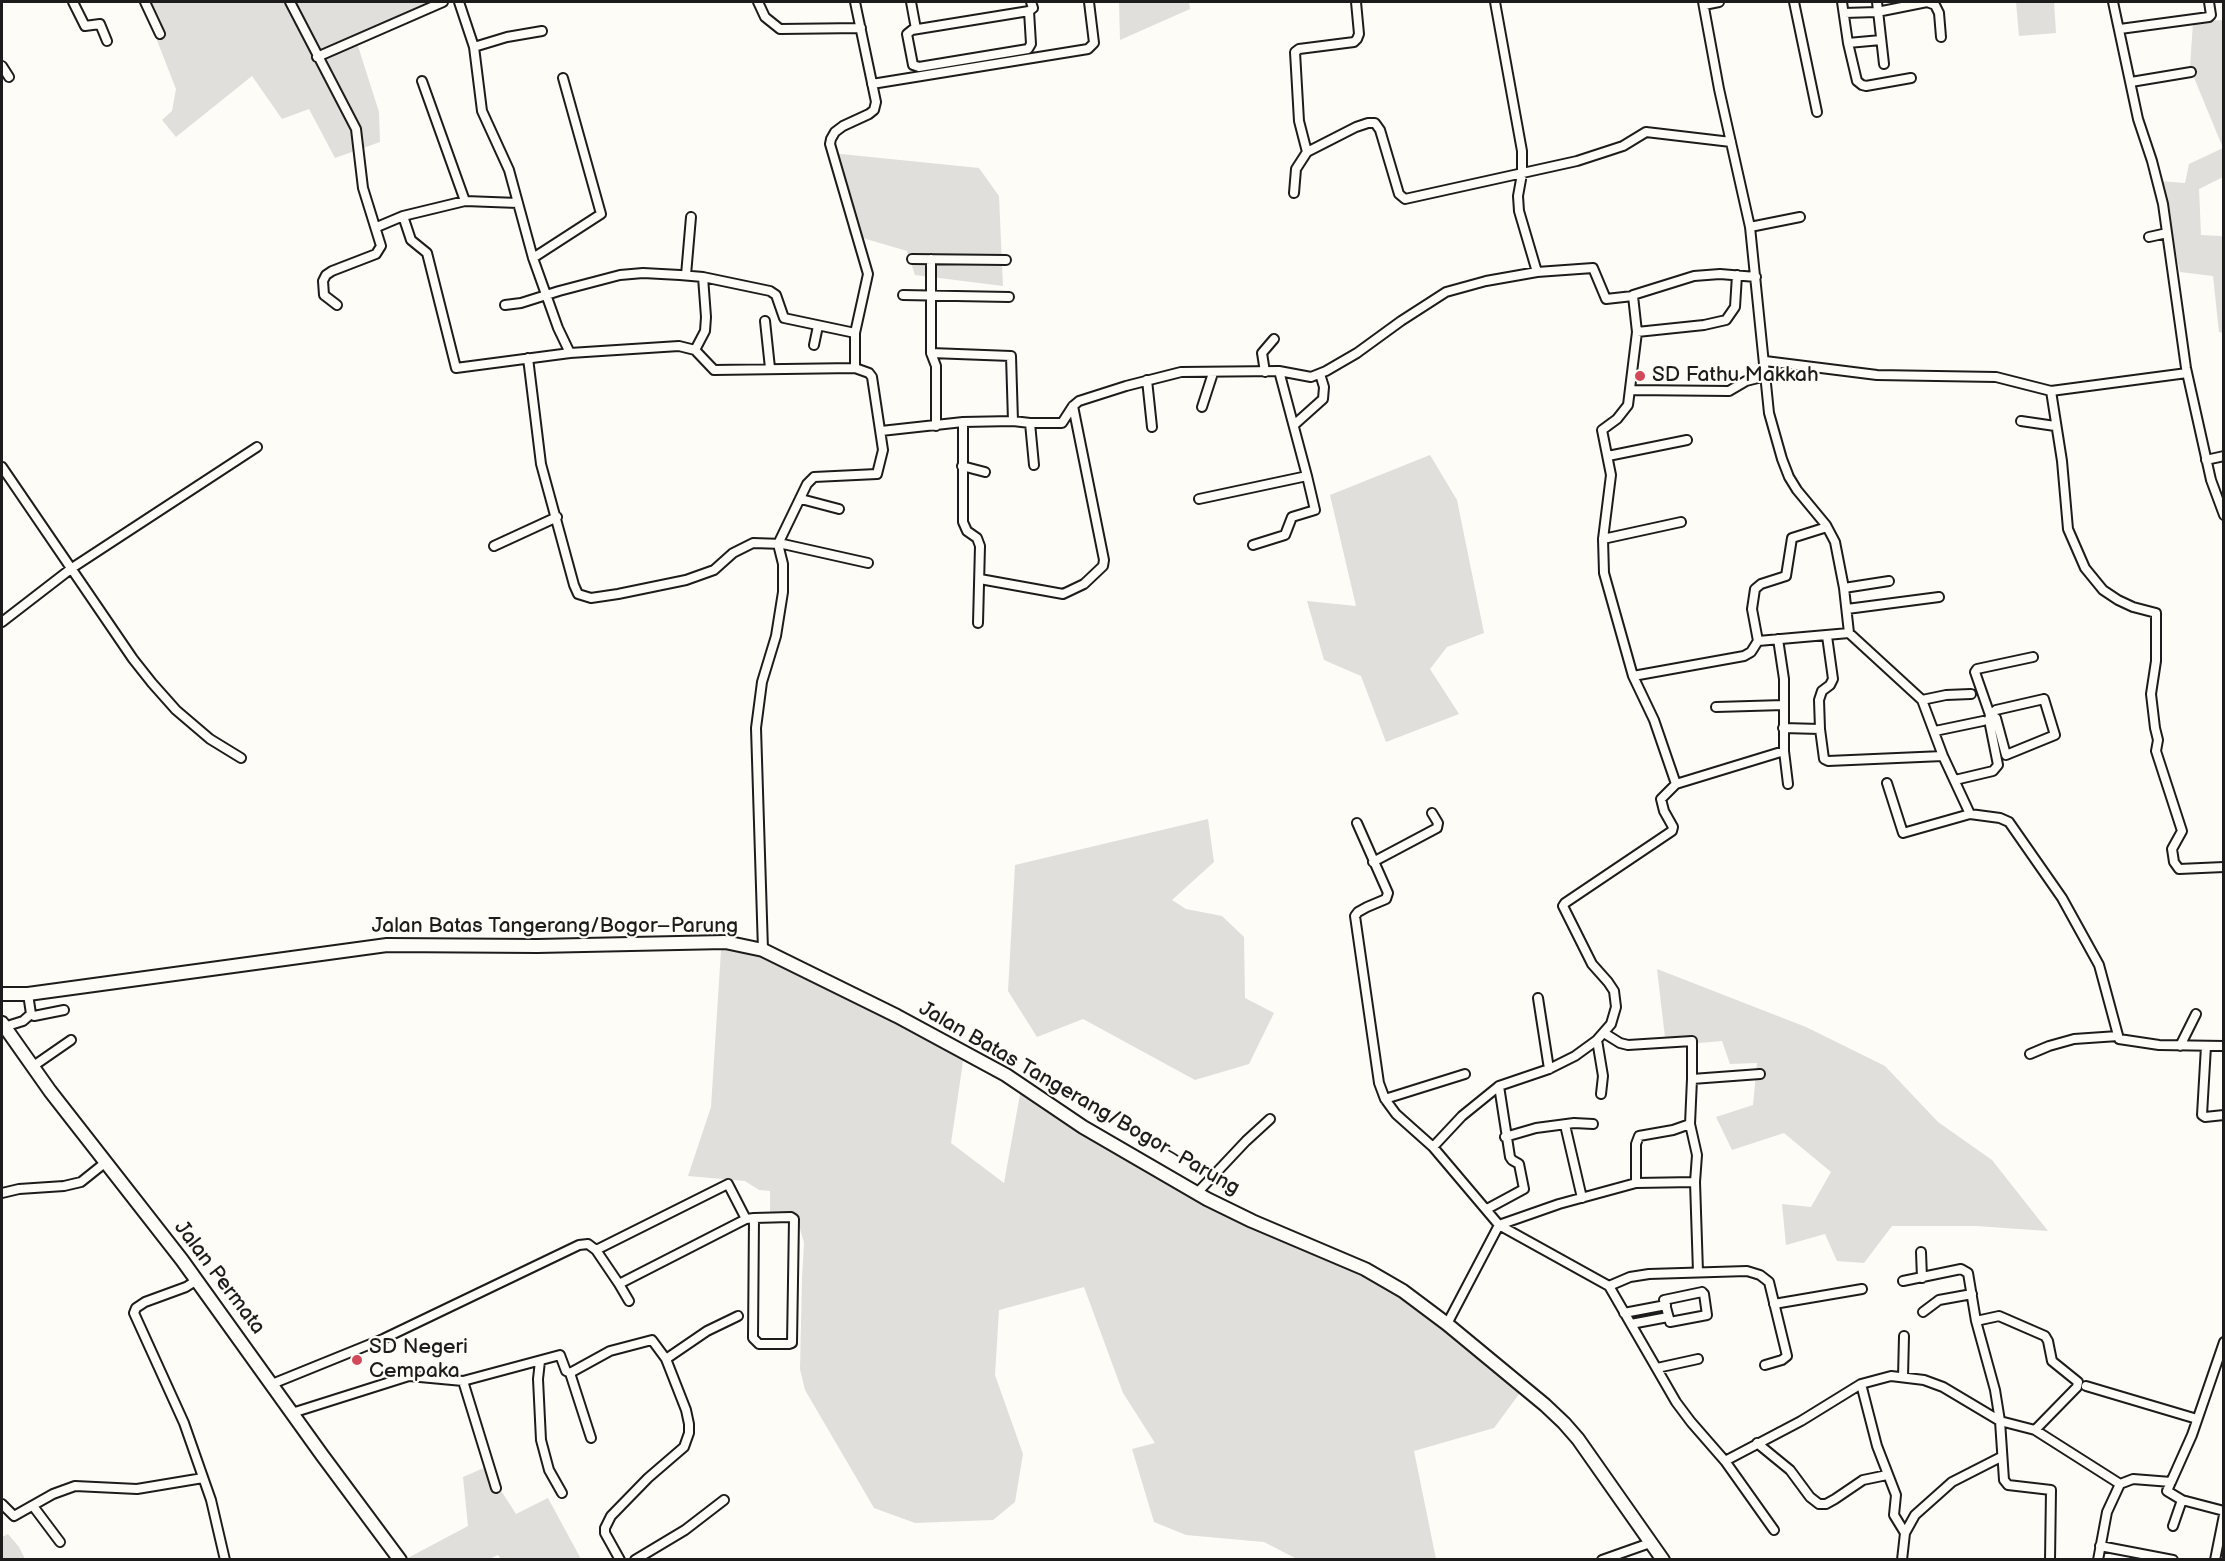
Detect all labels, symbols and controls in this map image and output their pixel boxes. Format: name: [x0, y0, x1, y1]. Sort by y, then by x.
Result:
place label: SD Fathu Makkah: [1652, 363, 1819, 389]
marker: SD Fathu Makkah: [1633, 369, 1647, 383]
street label: Jalan Batas Tangerang/Bogor–Parung: [372, 914, 738, 940]
street label: Jalan Batas Tangerang/Bogor–Parung: [914, 997, 1244, 1201]
street label: Jalan Permata: [168, 1216, 270, 1340]
place label: SD Negeri Cempaka: [369, 1335, 468, 1385]
marker: SD Negeri Cempaka: [350, 1353, 364, 1367]

